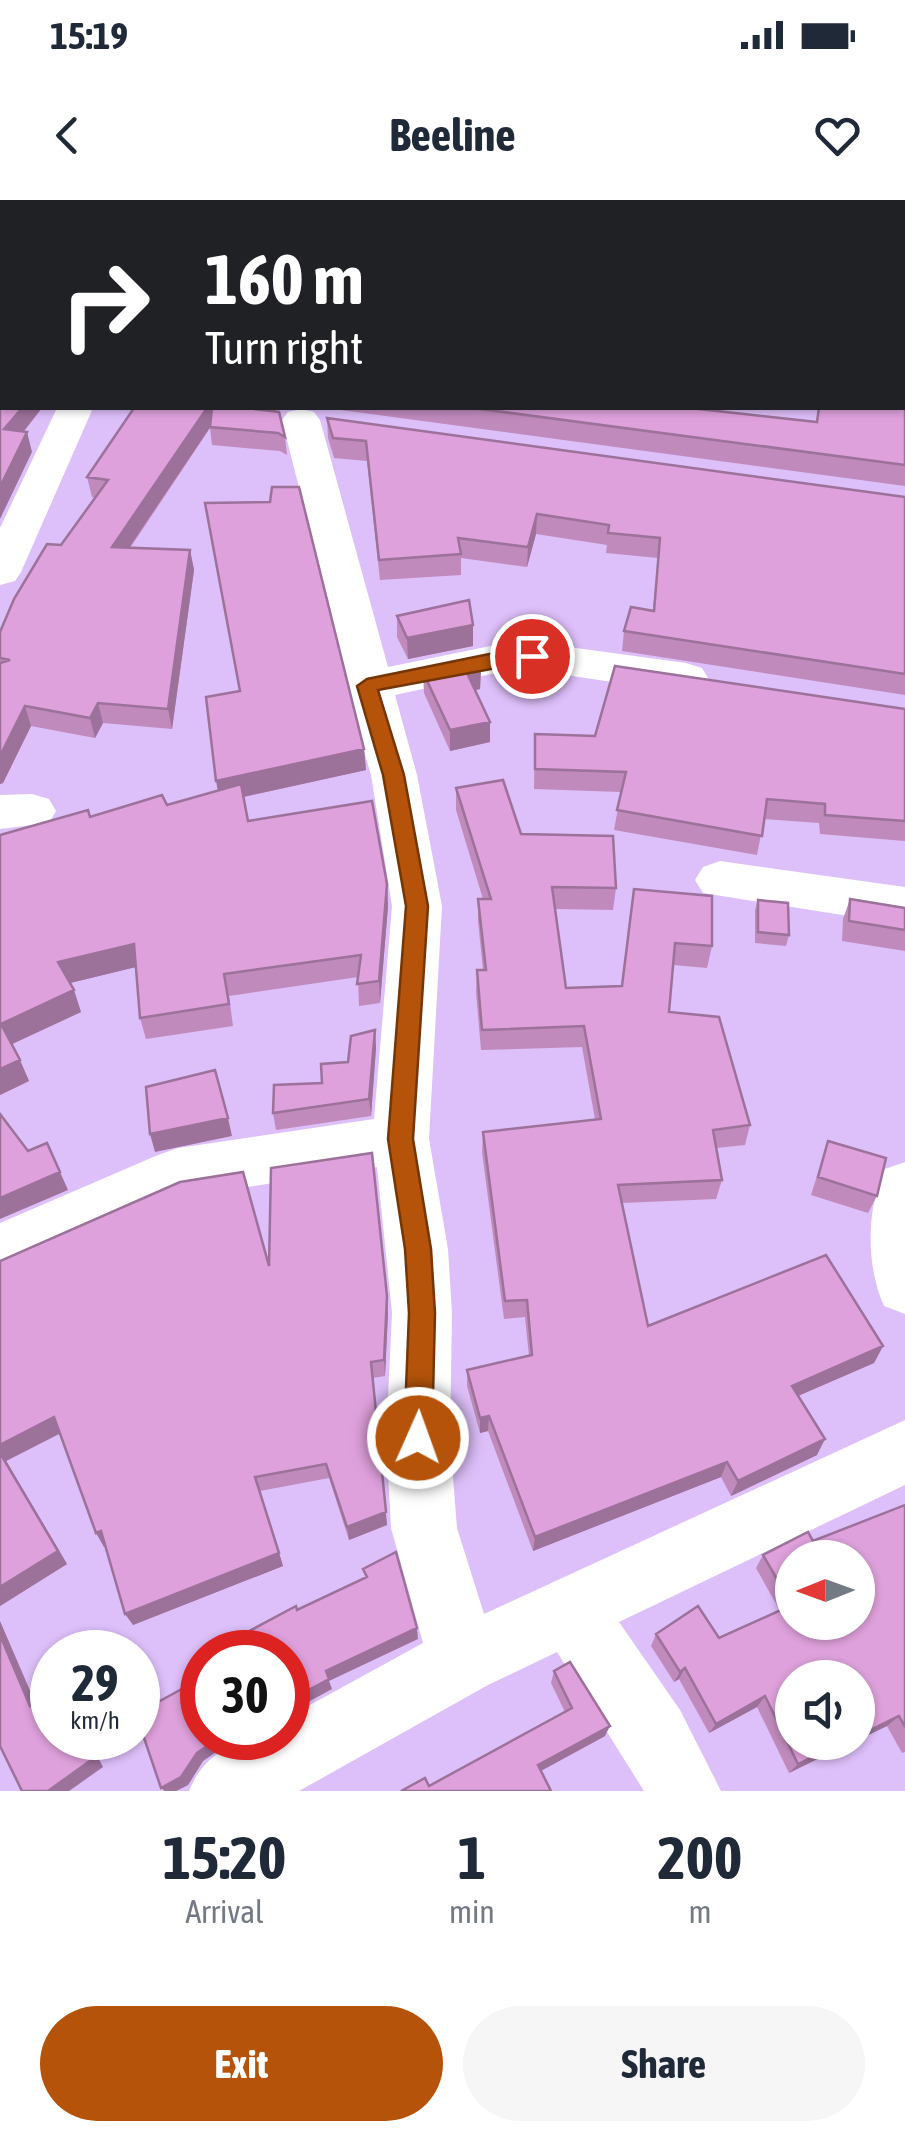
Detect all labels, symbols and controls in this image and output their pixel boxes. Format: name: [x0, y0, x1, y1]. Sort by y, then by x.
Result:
text: 15:19: [50, 14, 128, 57]
icon: back: [40, 108, 95, 163]
icon: heart: [810, 108, 865, 163]
text: Beeline: [389, 109, 516, 161]
text: 160 m: [205, 239, 364, 319]
icon: right: [40, 240, 170, 370]
text: Turn right: [205, 322, 363, 374]
pin: [490, 614, 575, 699]
icon: arrive: [505, 629, 560, 684]
position arrow: [366, 1386, 470, 1490]
north arrow: [775, 1540, 875, 1640]
map controls: [775, 1540, 875, 1760]
speed limit sign: 30: [180, 1630, 310, 1760]
text: 29: [71, 1654, 118, 1712]
button: sound: [775, 1660, 875, 1760]
text: km/h: [70, 1706, 120, 1734]
text: 15:20: [163, 1823, 286, 1892]
text: 1: [458, 1823, 486, 1892]
text: 200: [658, 1823, 742, 1892]
text: Arrival: [185, 1893, 264, 1930]
text: min: [449, 1893, 495, 1930]
text: m: [688, 1893, 711, 1930]
button: Exit: [40, 2006, 443, 2121]
button: Share: [463, 2006, 865, 2121]

